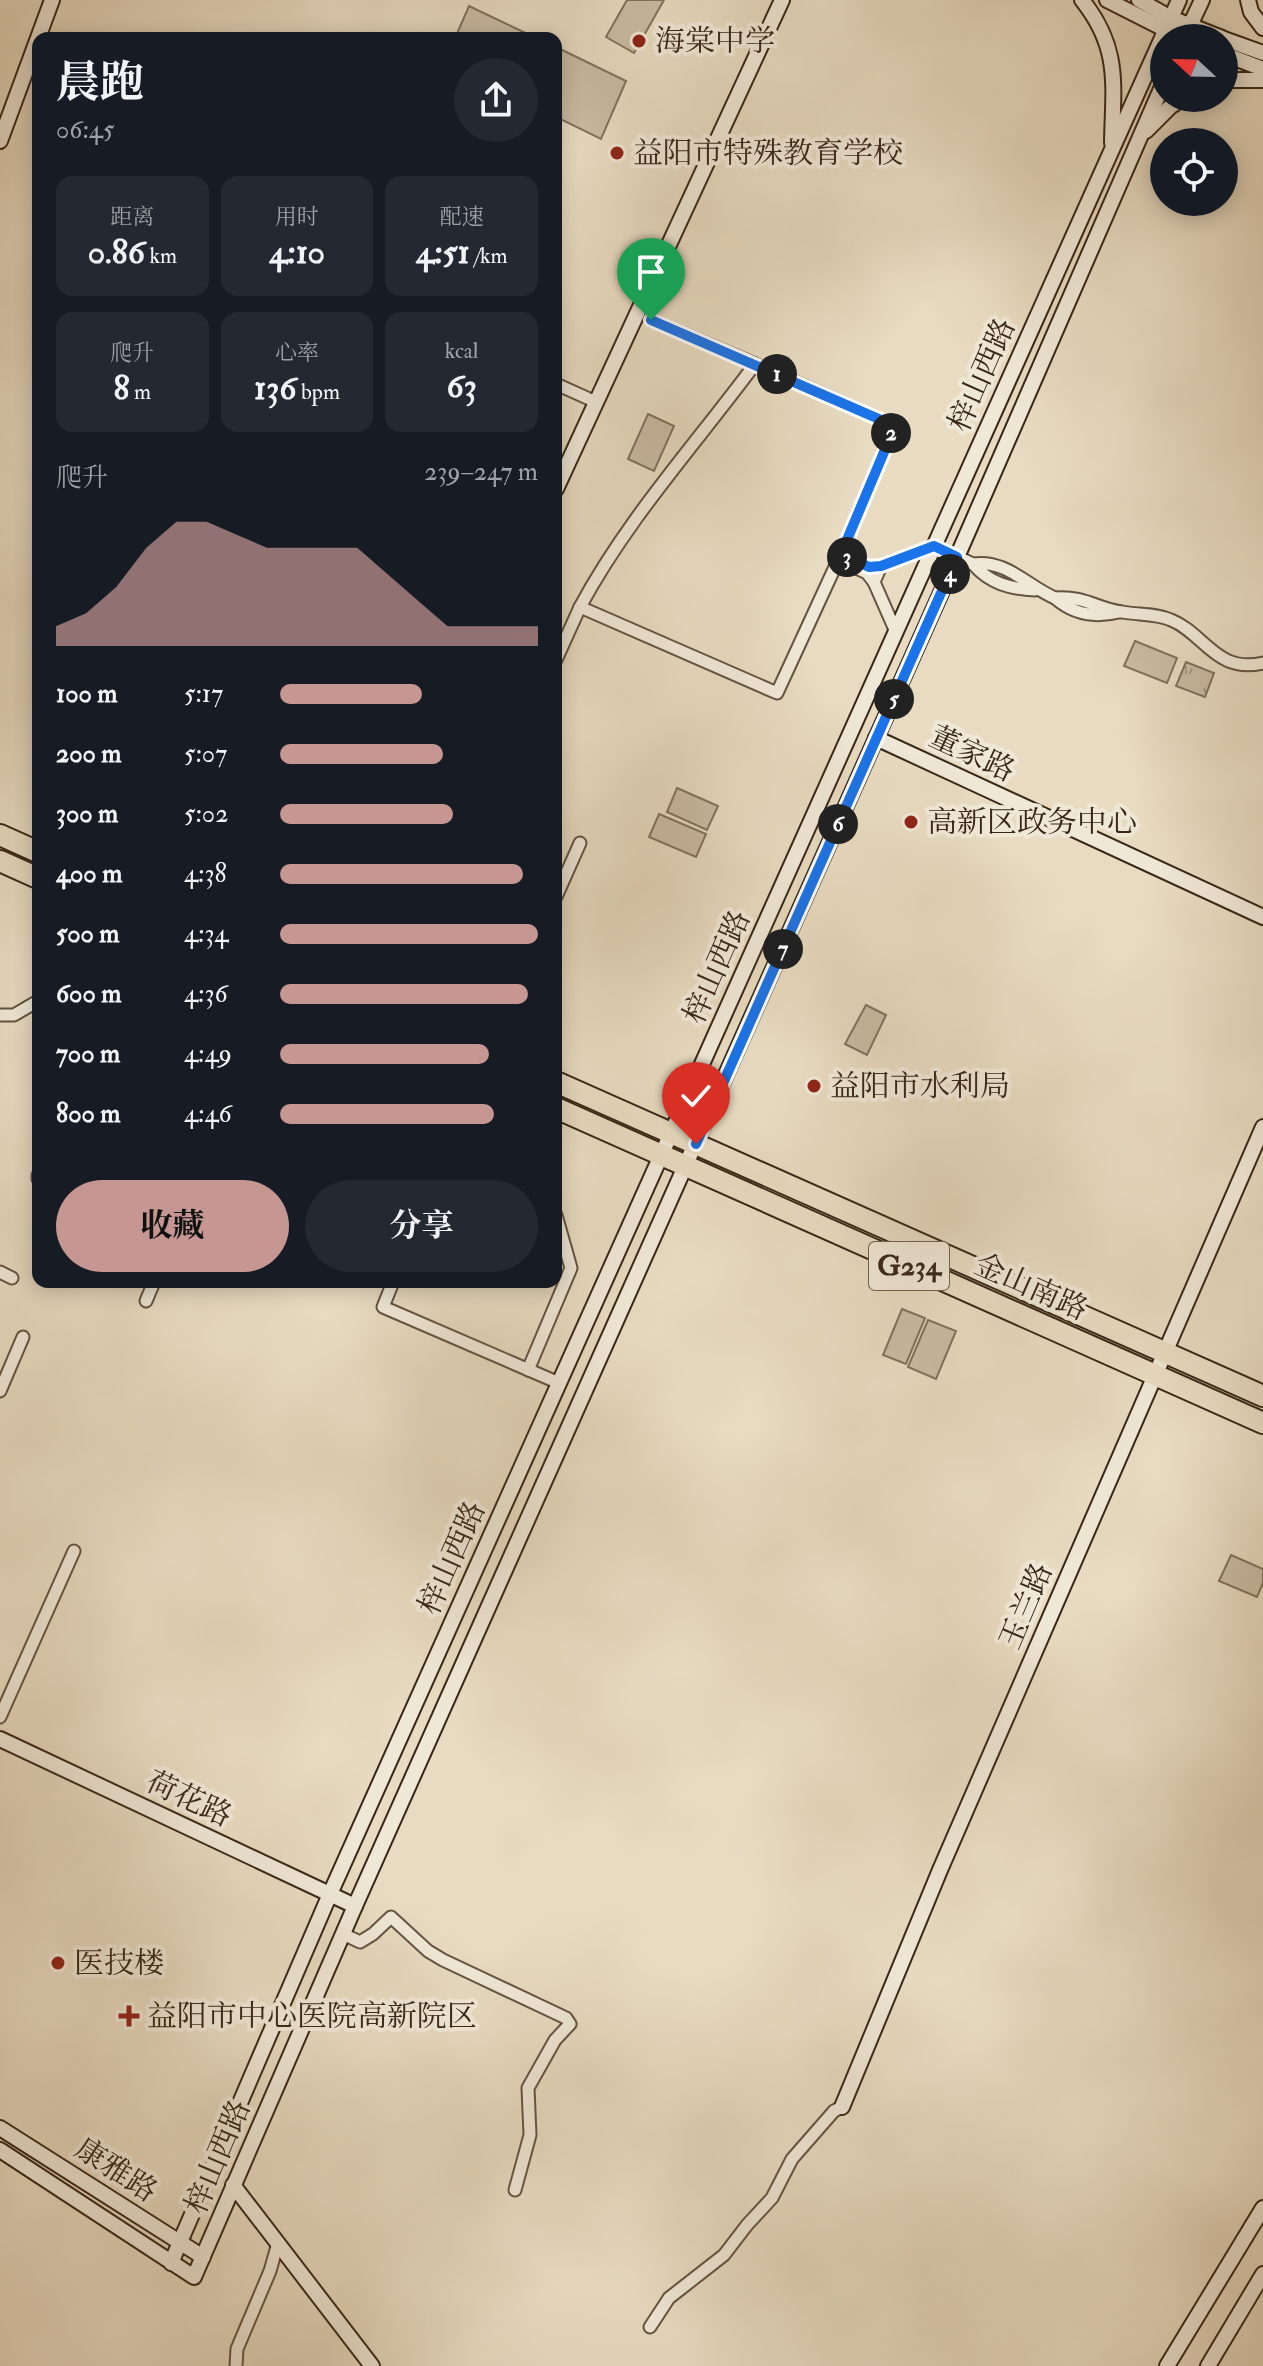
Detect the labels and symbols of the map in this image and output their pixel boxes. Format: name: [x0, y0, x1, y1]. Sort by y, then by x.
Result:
place label: 海棠中学: [655, 23, 775, 60]
north arrow: [1150, 24, 1238, 112]
marker: 海棠中学: [630, 32, 648, 50]
place label: 益阳市特殊教育学校: [633, 135, 903, 172]
marker: 益阳市特殊教育学校: [608, 144, 626, 162]
pin: [617, 238, 685, 320]
street label: 梓山西路: [941, 313, 1023, 437]
pin: 1: [757, 354, 797, 394]
pin: 2: [871, 413, 911, 453]
pin: 3: [827, 537, 867, 577]
pin: 4: [930, 554, 970, 594]
pin: 5: [874, 679, 914, 719]
street label: 董家路: [923, 718, 1021, 790]
pin: 6: [818, 804, 858, 844]
place label: 高新区政务中心: [927, 804, 1137, 841]
marker: 高新区政务中心: [902, 813, 920, 831]
street label: 梓山西路: [676, 905, 758, 1029]
pin: 7: [763, 929, 803, 969]
pin: [662, 1062, 730, 1144]
place label: 益阳市水利局: [830, 1068, 1010, 1105]
marker: 益阳市水利局: [805, 1077, 823, 1095]
road number: G234: [869, 1242, 949, 1290]
street label: 金山南路: [969, 1246, 1093, 1328]
street label: 梓山西路: [411, 1496, 493, 1620]
street label: 玉兰路: [991, 1557, 1061, 1655]
street label: 荷花路: [140, 1763, 238, 1835]
place label: 医技楼: [74, 1945, 164, 1982]
marker: 医技楼: [49, 1954, 67, 1972]
place label: 益阳市中心医院高新院区: [147, 1998, 477, 2035]
marker: 益阳市中心医院高新院区: [118, 2005, 140, 2027]
street label: 梓山西路: [178, 2095, 258, 2219]
street label: 康雅路: [68, 2130, 164, 2210]

